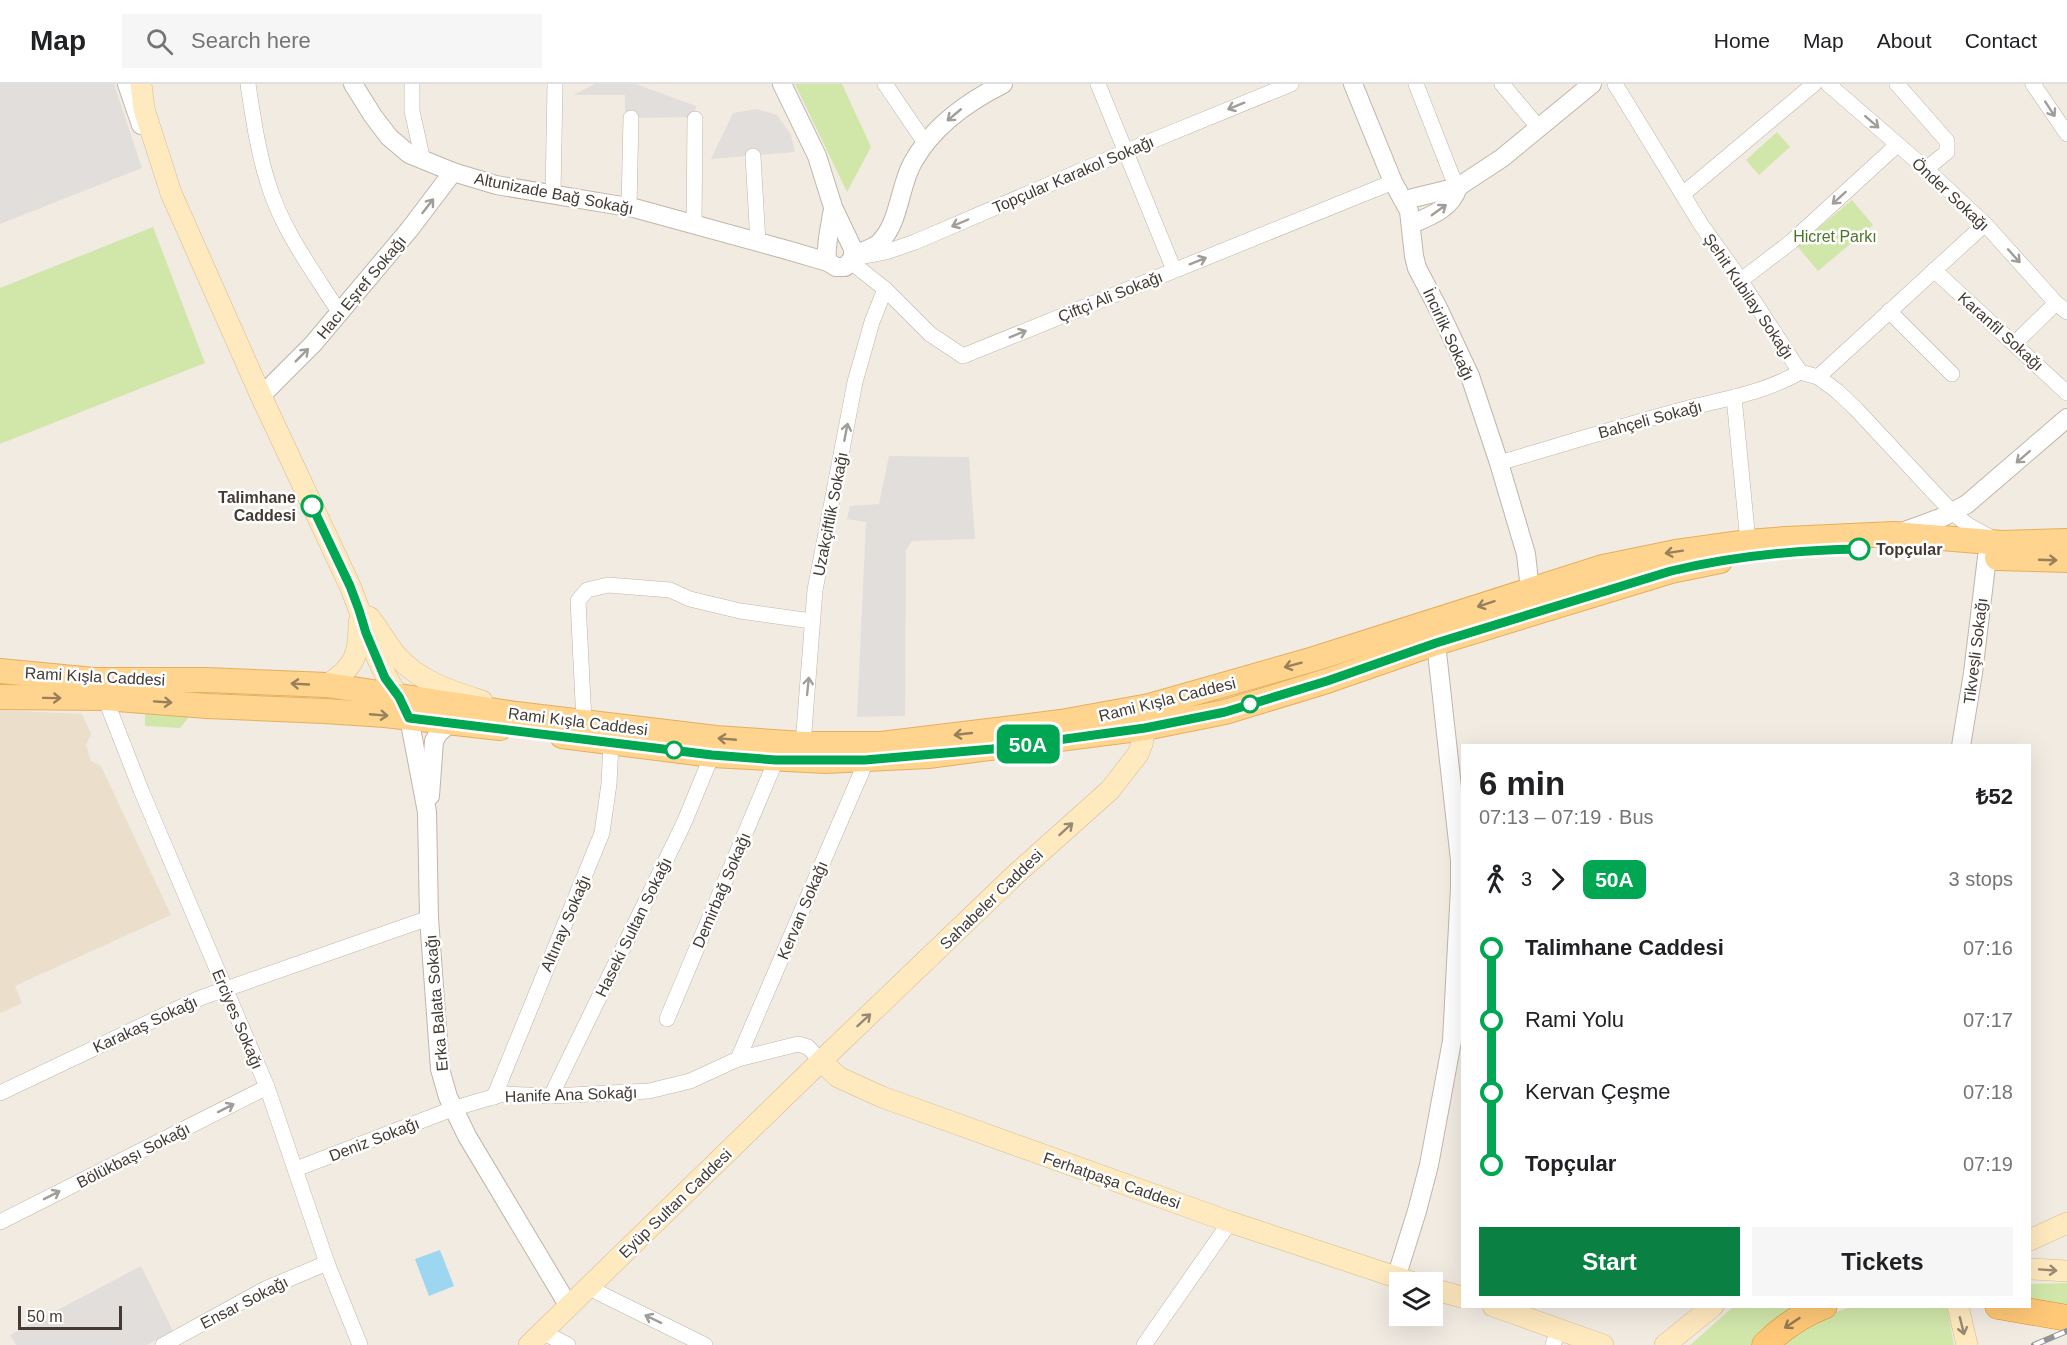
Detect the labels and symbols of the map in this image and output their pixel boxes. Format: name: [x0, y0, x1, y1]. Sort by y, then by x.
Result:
one-way arrow: [1228, 101, 1246, 112]
one-way arrow: [2043, 101, 2056, 118]
one-way arrow: [947, 108, 962, 122]
one-way arrow: [1864, 116, 1880, 129]
street label: Topçular Karakol Sokağı: [990, 133, 1156, 216]
street label: Önder Sokağı: [1909, 154, 1993, 234]
street label: Altunizade Bağ Sokağı: [473, 170, 635, 217]
one-way arrow: [1831, 191, 1846, 205]
one-way arrow: [421, 198, 434, 214]
one-way arrow: [1431, 204, 1447, 216]
one-way arrow: [951, 218, 970, 229]
park label: Hicret Parkı: [1793, 228, 1877, 245]
street label: Şehit Kubilay Sokağı: [1700, 230, 1797, 362]
street label: Hacı Eşref Sokağı: [313, 232, 409, 342]
one-way arrow: [2007, 248, 2021, 263]
one-way arrow: [1189, 255, 1207, 266]
street label: Çiftçi Ali Sokağı: [1055, 268, 1165, 325]
street label: İncirlik Sokağı: [1420, 285, 1478, 383]
street label: Karanfil Sokağı: [1955, 289, 2047, 374]
one-way arrow: [1008, 328, 1026, 339]
one-way arrow: [295, 347, 310, 362]
street label: Bahçeli Sokağı: [1596, 397, 1704, 442]
one-way arrow: [841, 422, 852, 442]
one-way arrow: [2015, 450, 2031, 463]
street label: Uzakçiftlik Sokağı: [810, 451, 851, 578]
place label: Talimhane Caddesi: [218, 489, 296, 524]
marker: Talimhane Caddesi: [301, 495, 323, 517]
marker: Topçular: [1848, 538, 1870, 560]
place label: Topçular: [1876, 541, 1942, 558]
one-way arrow: [1665, 547, 1684, 558]
one-way arrow: [2037, 554, 2057, 565]
street label: Tikveşli Sokağı: [1961, 597, 1990, 705]
one-way arrow: [1477, 599, 1496, 610]
one-way arrow: [1284, 660, 1303, 671]
street label: Rami Kışla Caddesi: [24, 664, 166, 689]
street label: Rami Kışla Caddesi: [1097, 674, 1237, 725]
one-way arrow: [803, 677, 814, 697]
one-way arrow: [290, 678, 310, 689]
one-way arrow: [42, 692, 62, 704]
unlabelled marker: [1241, 695, 1259, 713]
one-way arrow: [152, 697, 172, 708]
street label: Rami Kışla Caddesi: [507, 704, 649, 738]
one-way arrow: [368, 710, 388, 721]
line badge: 50A: [994, 724, 1062, 764]
one-way arrow: [954, 729, 974, 740]
one-way arrow: [718, 733, 738, 744]
unlabelled marker: [665, 741, 683, 759]
one-way arrow: [1059, 822, 1074, 836]
street label: Demirbağ Sokağı: [689, 830, 753, 950]
street label: Sahabeler Caddesi: [936, 846, 1046, 953]
street label: Haseki Sultan Sokağı: [592, 855, 675, 1000]
street label: Kervan Sokağı: [774, 859, 831, 962]
street label: Altınay Sokağı: [537, 872, 593, 974]
street label: Erka Balata Sokağı: [422, 934, 451, 1072]
street label: Erciyes Sokağı: [209, 967, 266, 1072]
street label: Karakaş Sokağı: [90, 993, 200, 1056]
one-way arrow: [856, 1014, 871, 1028]
street label: Hanife Ana Sokağı: [504, 1084, 638, 1105]
one-way arrow: [217, 1101, 235, 1113]
street label: Deniz Sokağı: [327, 1114, 422, 1164]
street label: Bölükbaşı Sokağı: [74, 1120, 193, 1191]
street label: Eyüp Sultan Caddesi: [616, 1145, 735, 1261]
street label: Ferhatpaşa Caddesi: [1041, 1149, 1183, 1212]
one-way arrow: [43, 1189, 61, 1201]
one-way arrow: [2038, 1265, 2058, 1276]
street label: Ensar Sokağı: [198, 1273, 291, 1332]
scale bar: [18, 1303, 122, 1330]
one-way arrow: [644, 1313, 662, 1325]
one-way arrow: [1957, 1316, 1969, 1335]
one-way arrow: [1784, 1317, 1801, 1329]

